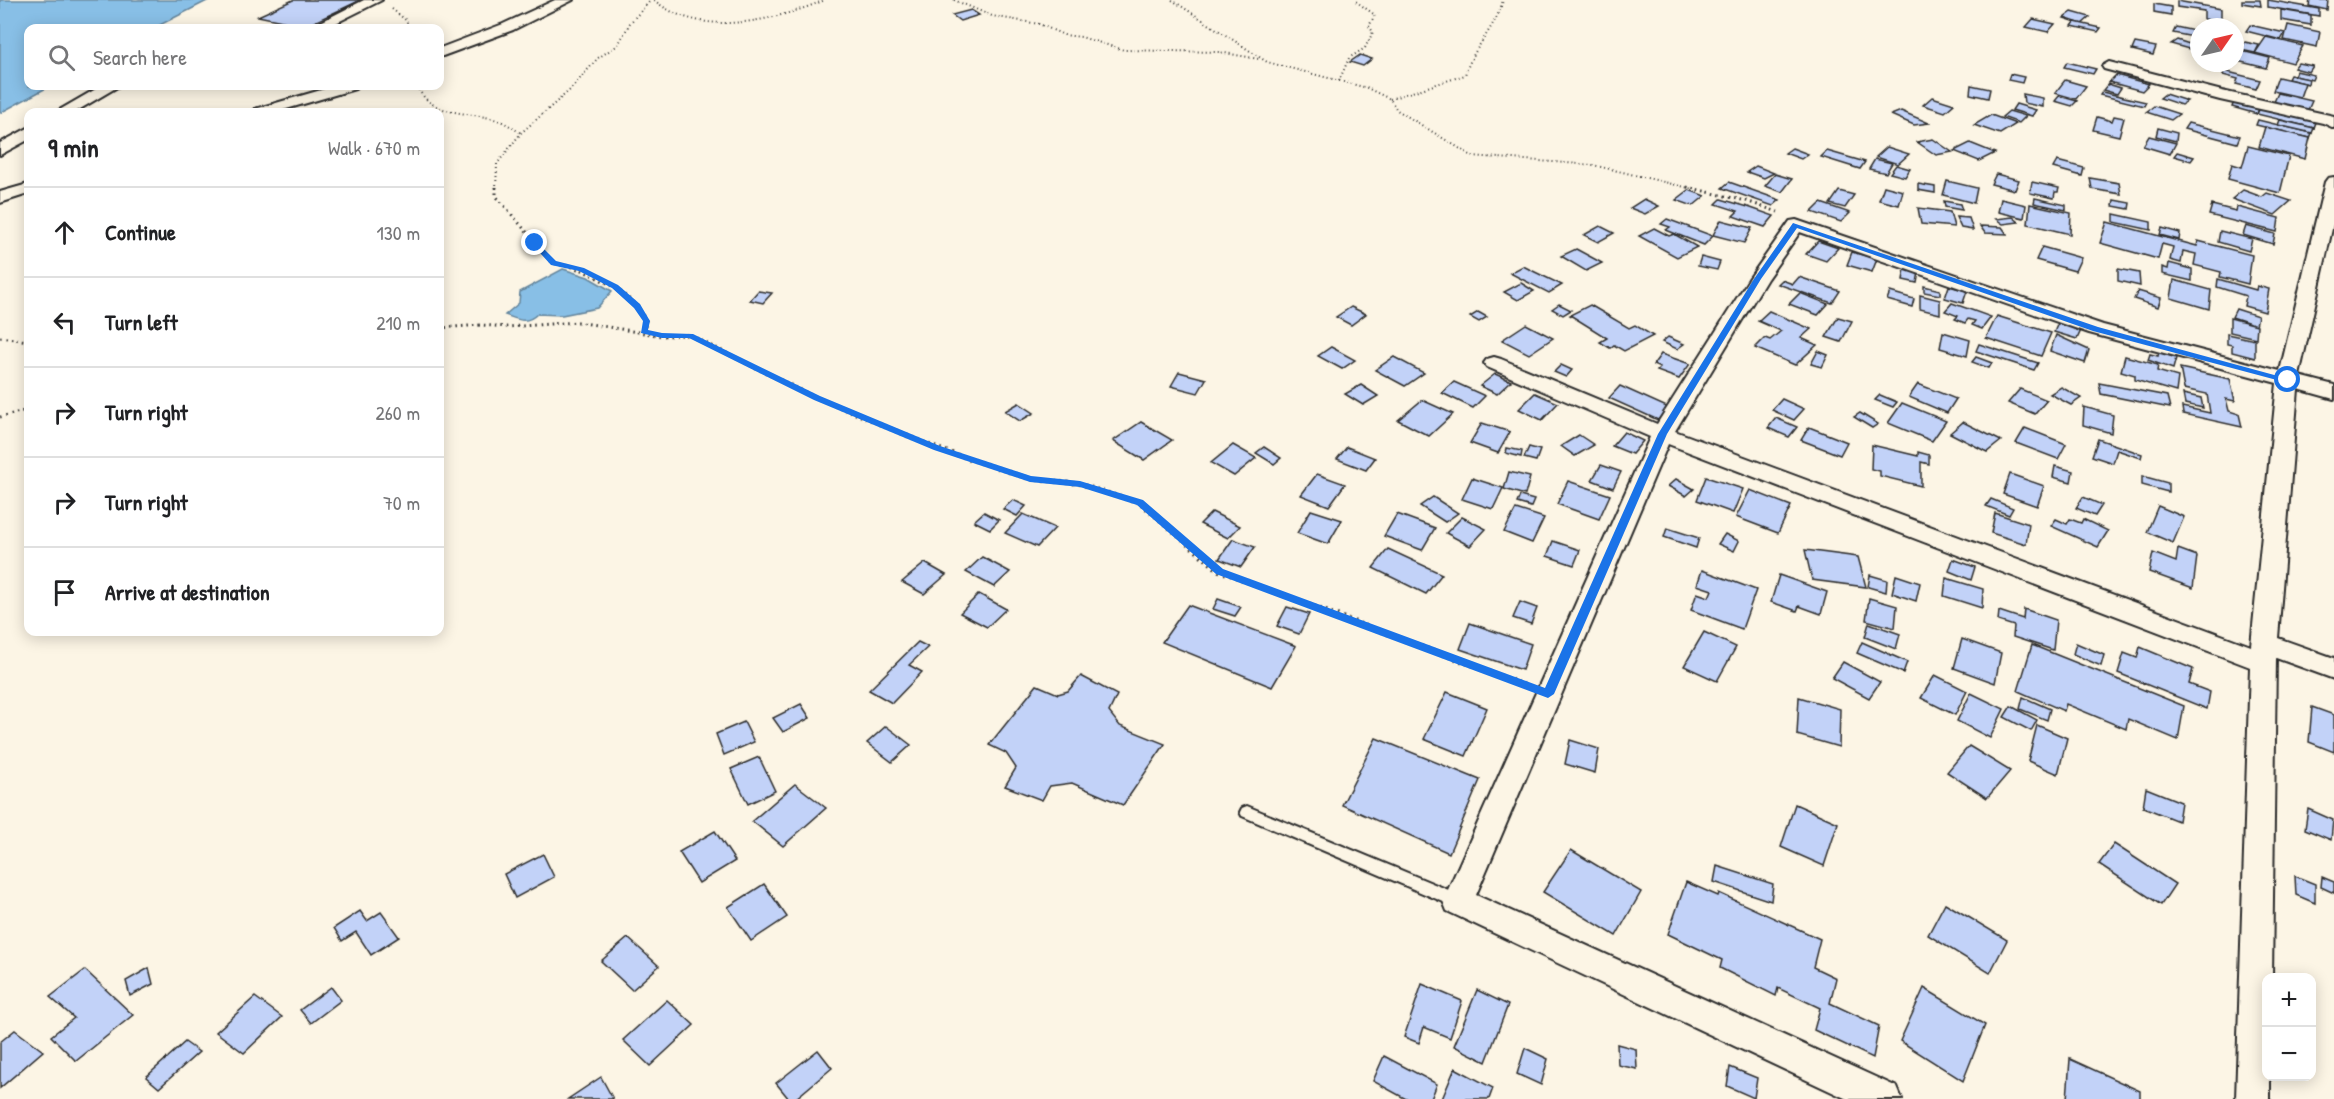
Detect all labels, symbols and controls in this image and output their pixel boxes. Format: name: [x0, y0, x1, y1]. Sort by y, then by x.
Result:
north arrow: [2190, 18, 2244, 72]
search box: [24, 24, 444, 90]
icon: search: [45, 41, 78, 74]
text: Search here: [93, 42, 187, 72]
text: 9 min: [48, 130, 99, 165]
text: Walk · 670 m: [328, 134, 420, 161]
icon: ahead: [48, 216, 81, 249]
text: Continue: [105, 217, 176, 247]
text: 130 m: [377, 219, 420, 246]
route end: [521, 229, 547, 255]
icon: left: [48, 306, 81, 339]
text: Turn left: [105, 307, 178, 337]
text: 210 m: [376, 309, 420, 336]
route start: [2274, 366, 2300, 392]
icon: right: [48, 396, 81, 429]
text: Turn right: [105, 397, 188, 427]
text: 260 m: [376, 399, 420, 426]
icon: right: [48, 486, 81, 519]
text: Turn right: [105, 487, 188, 517]
text: 70 m: [383, 489, 420, 516]
icon: arrive: [48, 576, 81, 609]
text: Arrive at destination: [105, 577, 270, 607]
map controls: [2262, 973, 2316, 1081]
button: +: [2262, 973, 2316, 1027]
button: −: [2262, 1027, 2316, 1081]

